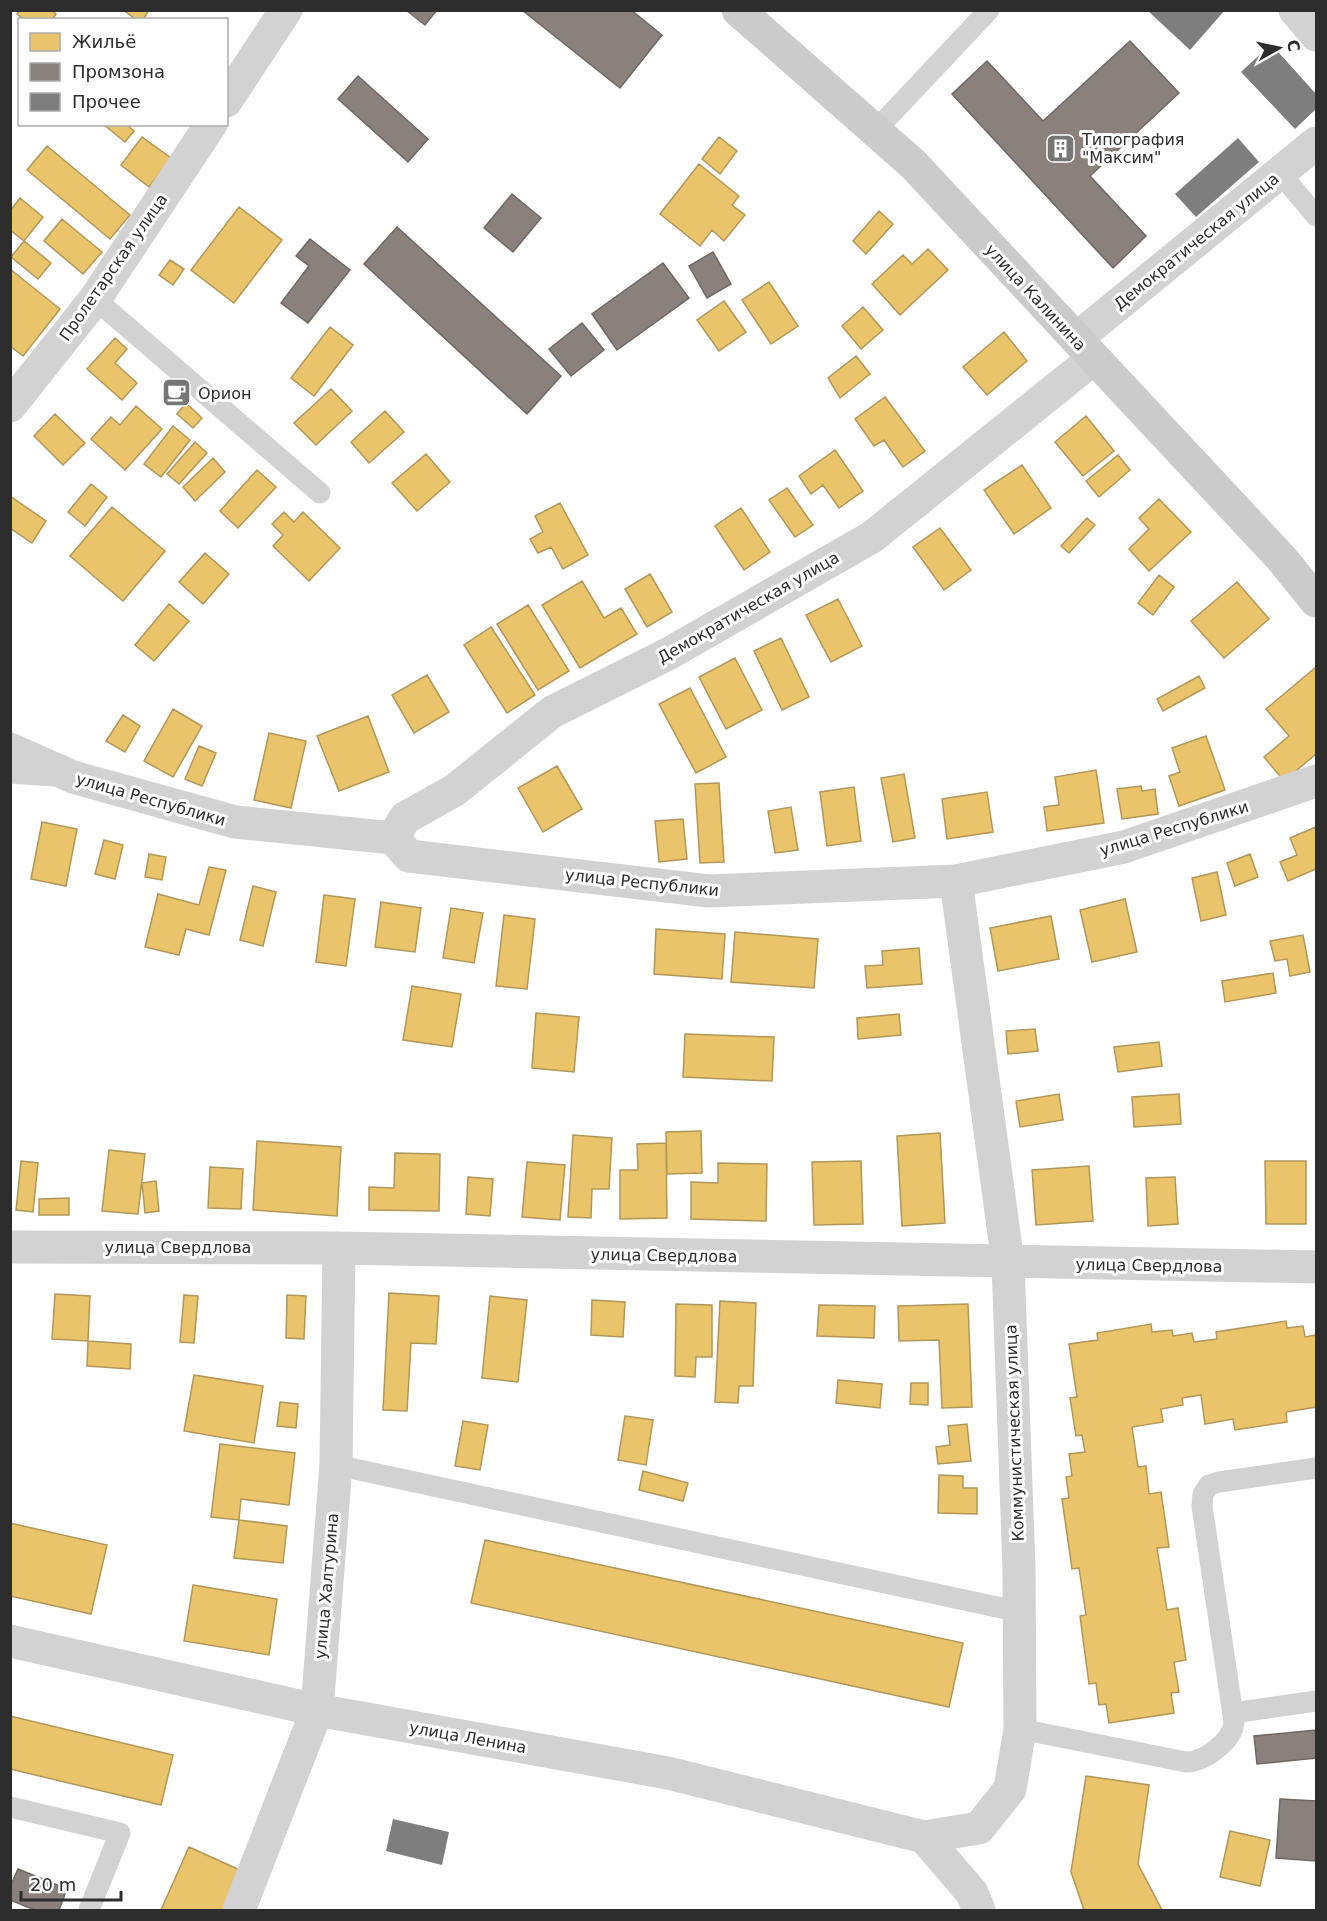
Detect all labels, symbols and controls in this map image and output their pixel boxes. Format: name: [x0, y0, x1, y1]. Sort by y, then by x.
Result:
legend: [18, 18, 228, 126]
north arrow: [1249, 18, 1309, 78]
text: Жильё: [72, 31, 136, 52]
text: С: [1283, 38, 1304, 53]
text: Промзона: [72, 61, 165, 82]
text: Прочее: [72, 91, 141, 112]
place label: Типография "Максим": [1081, 130, 1185, 167]
building icon: Типография "Максим": [1045, 132, 1077, 164]
street label: Демократическая улица: [1110, 169, 1283, 314]
street label: Пролетарская улица: [55, 190, 171, 344]
street label: улица Калинина: [981, 240, 1090, 355]
cafe icon: Орион: [161, 377, 193, 409]
place label: Орион: [198, 384, 251, 403]
street label: Демократическая улица: [654, 548, 842, 667]
street label: улица Республики: [74, 769, 228, 830]
street label: улица Республики: [1097, 797, 1251, 860]
street label: улица Республики: [564, 865, 720, 900]
street label: улица Свердлова: [105, 1238, 251, 1257]
street label: улица Свердлова: [590, 1245, 738, 1266]
street label: улица Свердлова: [1075, 1255, 1223, 1276]
street label: Коммунистическая улица: [1001, 1324, 1028, 1542]
street label: улица Халтурина: [311, 1512, 342, 1660]
street label: улица Ленина: [408, 1718, 528, 1757]
scale bar: [21, 1864, 122, 1902]
text: 20 m: [30, 1874, 76, 1895]

